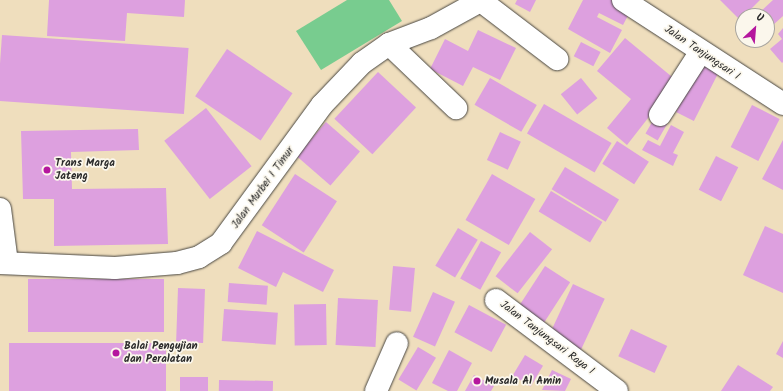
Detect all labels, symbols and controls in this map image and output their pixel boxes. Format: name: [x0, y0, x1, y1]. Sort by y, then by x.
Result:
north arrow: [735, 8, 775, 48]
text: U: [753, 9, 767, 28]
street label: Jalan Tanjungsari I: [662, 23, 742, 83]
street label: Jalan Murbei I Timur: [229, 145, 297, 231]
place label: Trans Marga Jateng: [55, 157, 115, 183]
marker: Trans Marga Jateng: [42, 165, 52, 175]
street label: Jalan Tanjungsari Raya I: [497, 298, 597, 378]
place label: Balai Pengujian dan Peralatan: [124, 340, 198, 366]
marker: Balai Pengujian dan Peralatan: [111, 348, 121, 358]
place label: Musala Al Amin: [485, 374, 561, 388]
marker: Musala Al Amin: [472, 376, 482, 386]

